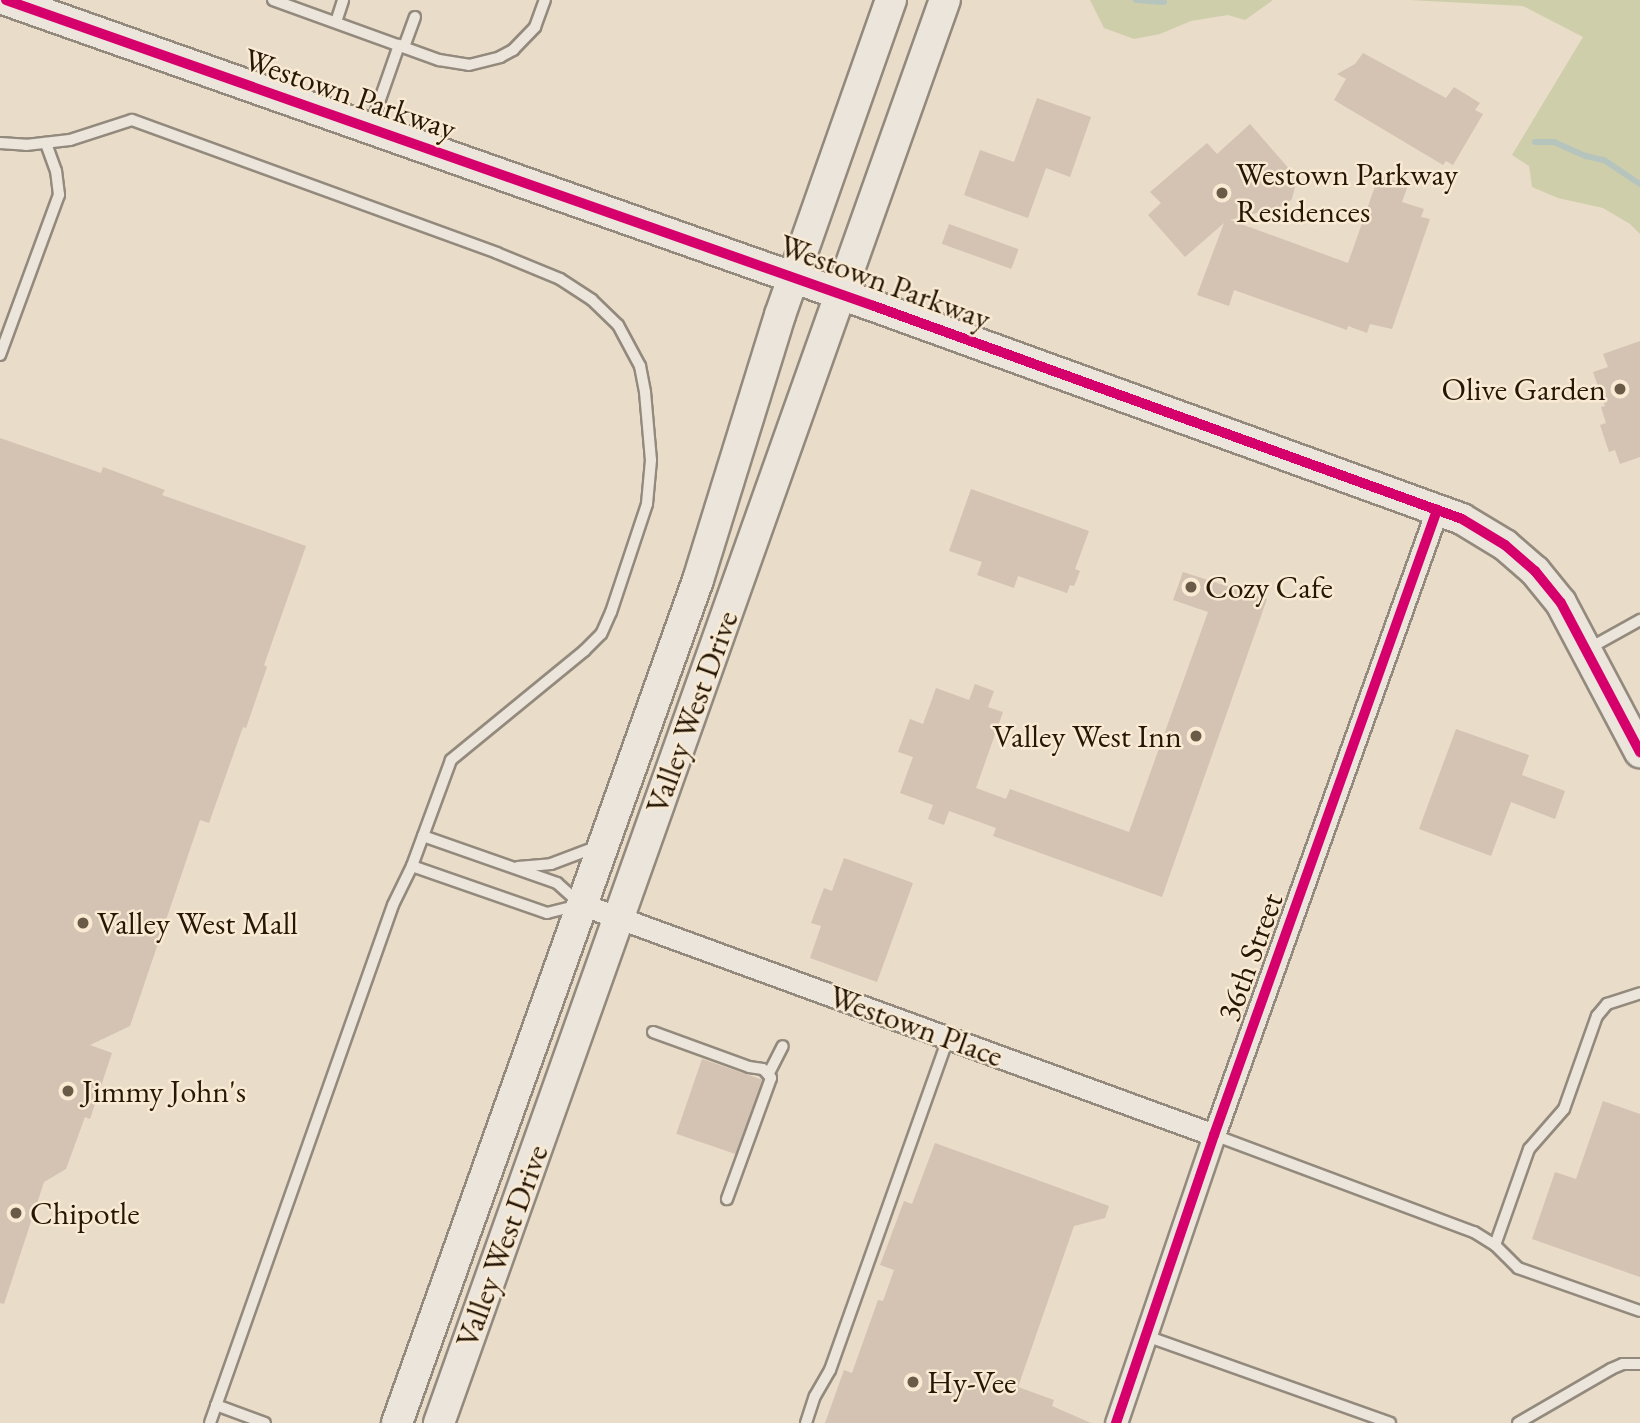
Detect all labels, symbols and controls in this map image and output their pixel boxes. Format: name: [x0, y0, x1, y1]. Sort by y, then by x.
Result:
street label: Westown Parkway: [239, 40, 461, 148]
place label: Westown Parkway Residences: [1236, 156, 1458, 231]
marker: Westown Parkway Residences: [1214, 185, 1230, 201]
street label: Westown Parkway: [774, 226, 996, 338]
place label: Olive Garden: [1442, 370, 1606, 408]
marker: Olive Garden: [1612, 381, 1628, 397]
place label: Cozy Cafe: [1205, 568, 1333, 606]
marker: Cozy Cafe: [1183, 579, 1199, 595]
street label: Valley West Drive: [638, 605, 746, 819]
place label: Valley West Inn: [993, 717, 1182, 755]
marker: Valley West Inn: [1188, 728, 1204, 744]
street label: 36th Street: [1209, 887, 1291, 1027]
place label: Valley West Mall: [97, 904, 298, 942]
marker: Valley West Mall: [75, 915, 91, 931]
street label: Westown Place: [824, 977, 1008, 1075]
place label: Jimmy John's: [82, 1072, 246, 1110]
marker: Jimmy John's: [60, 1083, 76, 1099]
street label: Valley West Drive: [448, 1139, 556, 1353]
place label: Chipotle: [30, 1194, 140, 1232]
marker: Chipotle: [8, 1205, 24, 1221]
place label: Hy-Vee: [927, 1363, 1016, 1401]
marker: Hy-Vee: [905, 1374, 921, 1390]

